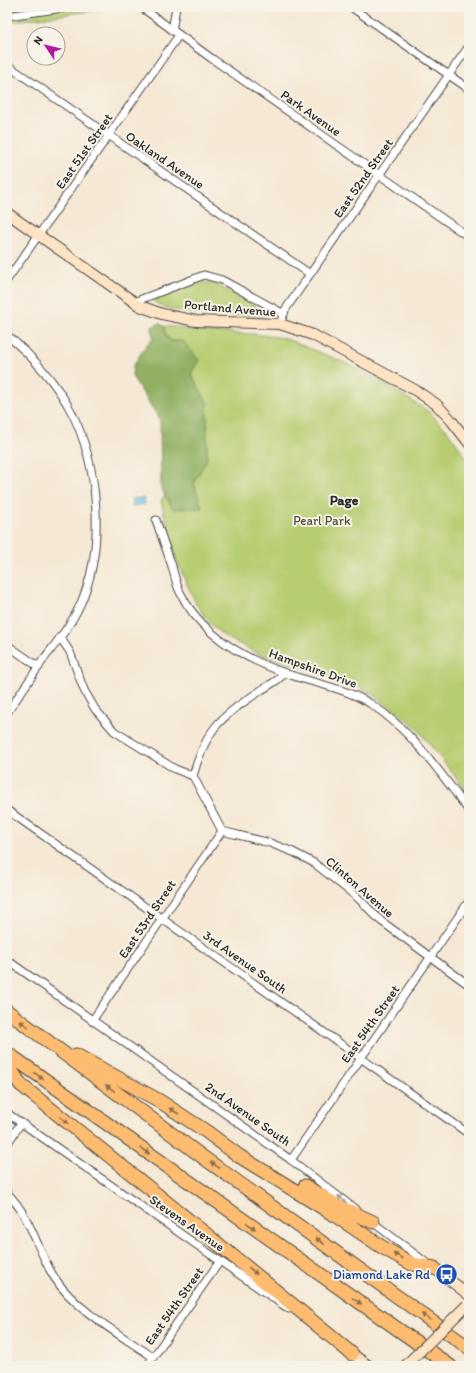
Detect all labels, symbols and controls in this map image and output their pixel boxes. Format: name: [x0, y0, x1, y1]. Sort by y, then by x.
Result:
north arrow: [26, 26, 66, 66]
text: N: [31, 34, 46, 47]
street label: Park Avenue: [278, 87, 344, 139]
street label: East 51st Street: [52, 110, 116, 192]
street label: Oakland Avenue: [123, 128, 207, 192]
street label: East 52nd Street: [330, 135, 396, 220]
street label: Portland Avenue: [183, 297, 277, 319]
district label: Page: [330, 492, 359, 509]
park label: Pearl Park: [293, 513, 351, 528]
street label: Hampshire Drive: [267, 645, 359, 691]
street label: Clinton Avenue: [323, 853, 397, 921]
street label: East 53rd Street: [115, 877, 179, 961]
street label: 3rd Avenue South: [200, 927, 290, 997]
street label: East 54th Street: [338, 982, 402, 1066]
one-way arrow: [19, 1020, 29, 1028]
one-way arrow: [33, 1071, 44, 1080]
street label: 2nd Avenue South: [202, 1079, 294, 1149]
one-way arrow: [104, 1084, 115, 1093]
one-way arrow: [169, 1107, 180, 1115]
one-way arrow: [59, 1115, 70, 1124]
one-way arrow: [139, 1147, 150, 1155]
one-way arrow: [209, 1161, 220, 1170]
street label: Stevens Avenue: [147, 1192, 227, 1254]
one-way arrow: [337, 1195, 348, 1203]
one-way arrow: [245, 1222, 256, 1230]
one-way arrow: [315, 1237, 325, 1245]
one-way arrow: [392, 1252, 404, 1259]
bus stop icon: Diamond Lake Rd: [433, 1261, 459, 1287]
street label: East 54th Street: [142, 1264, 206, 1348]
one-way arrow: [248, 1267, 259, 1276]
place label: Diamond Lake Rd: [333, 1267, 430, 1282]
one-way arrow: [352, 1297, 362, 1305]
one-way arrow: [421, 1313, 431, 1321]

